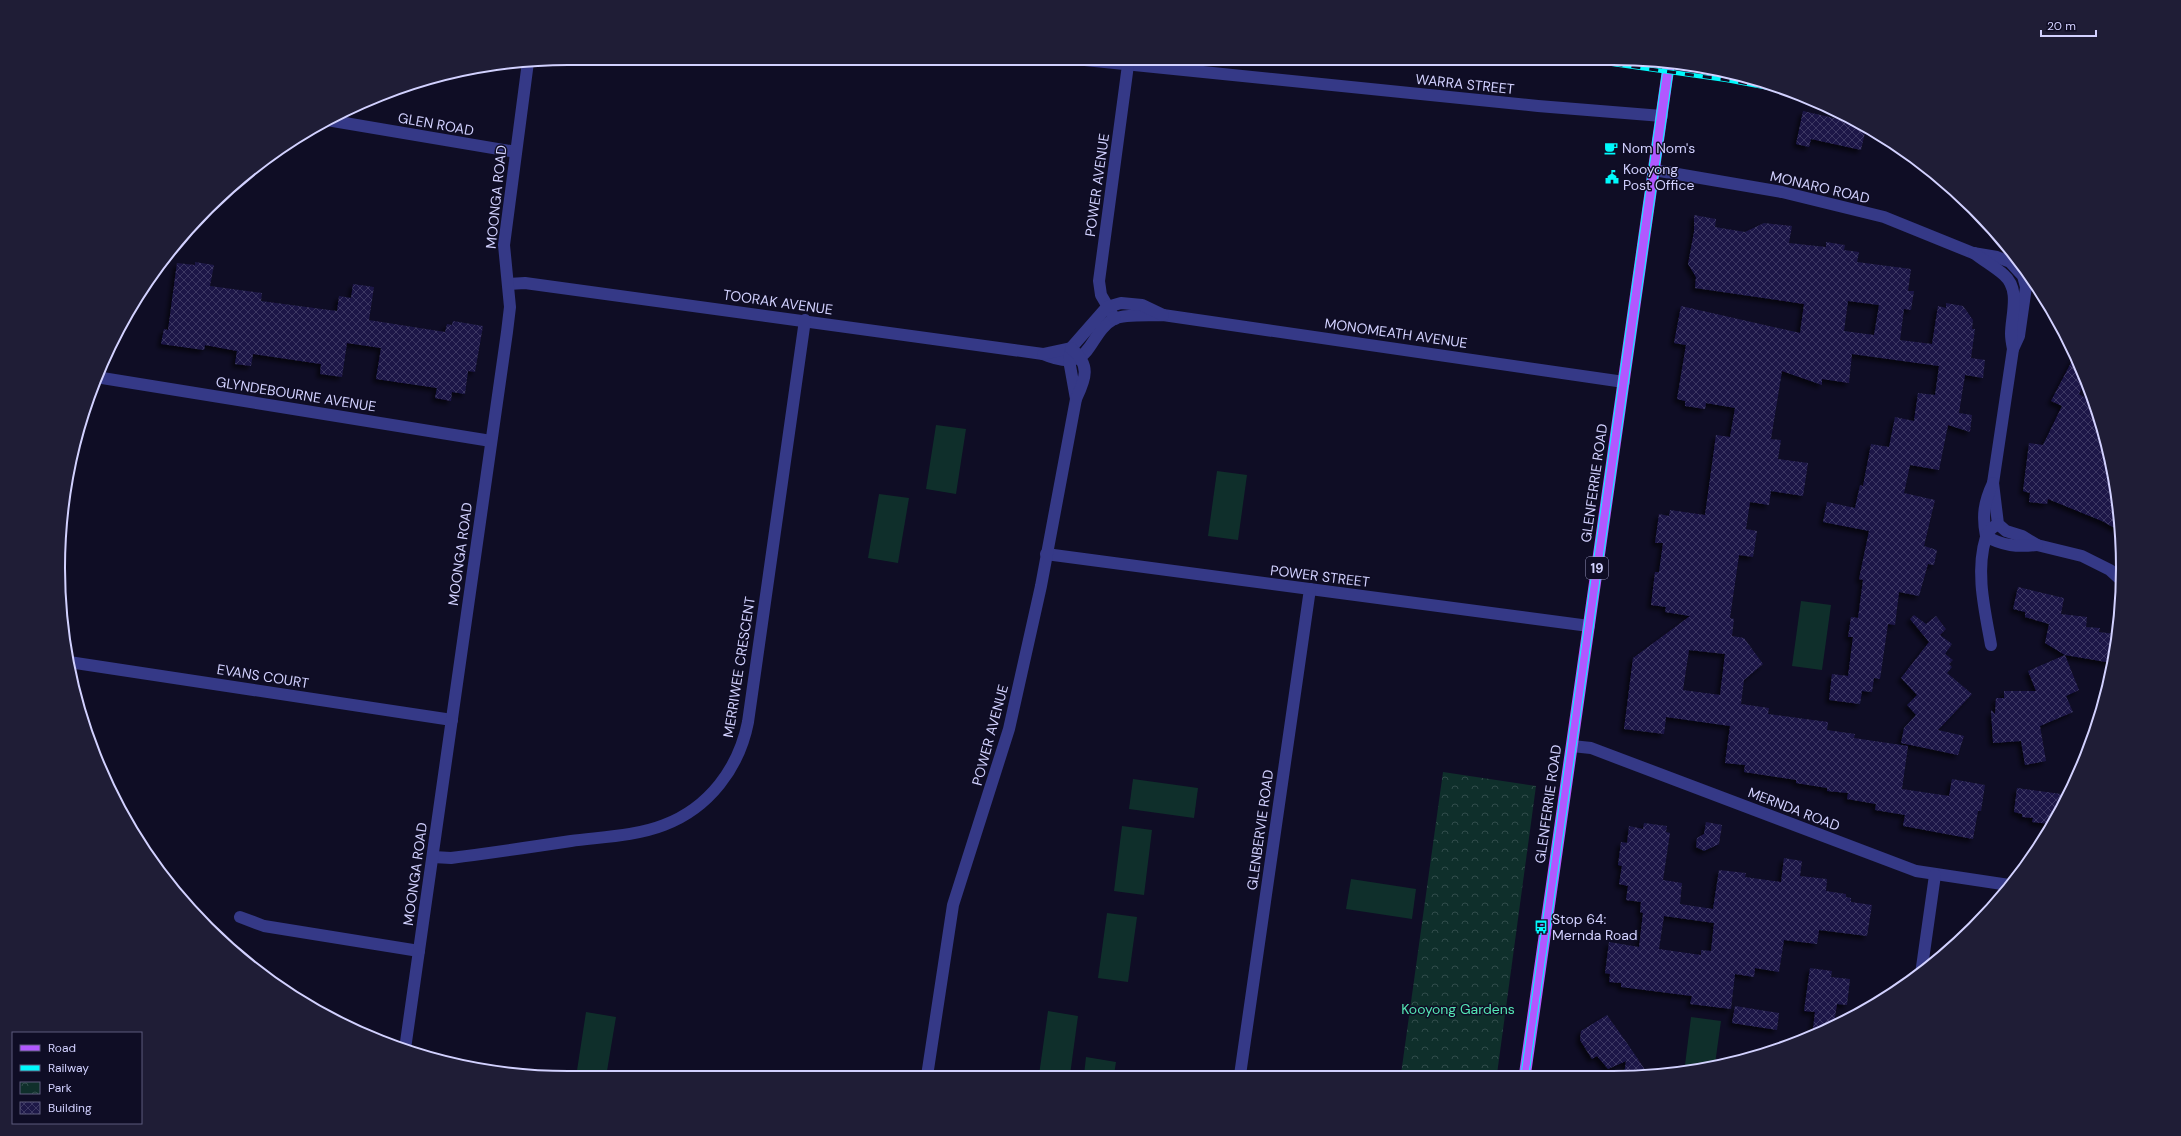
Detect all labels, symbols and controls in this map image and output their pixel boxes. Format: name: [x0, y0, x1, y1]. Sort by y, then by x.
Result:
scale bar: [2041, 12, 2096, 38]
text: 20 m: [2047, 18, 2076, 34]
street label: WARRA STREET: [1415, 70, 1515, 98]
street label: GLEN ROAD: [397, 108, 475, 140]
street label: POWER AVENUE: [1081, 132, 1113, 238]
place label: Nom Nom's: [1622, 139, 1695, 157]
cafe icon: Nom Nom's: [1603, 140, 1619, 156]
street label: MOONGA ROAD: [482, 144, 510, 250]
place label: Kooyong Post Office: [1623, 160, 1694, 194]
street label: MONARO ROAD: [1768, 167, 1872, 207]
public building icon: Kooyong Post Office: [1604, 169, 1620, 185]
street label: TOORAK AVENUE: [722, 285, 834, 319]
street label: MONOMEATH AVENUE: [1323, 314, 1469, 352]
street label: GLYNDEBOURNE AVENUE: [215, 372, 377, 416]
street label: GLENFERRIE ROAD: [1577, 422, 1611, 544]
street label: MOONGA ROAD: [444, 501, 476, 607]
road number: 19: [1586, 557, 1608, 579]
street label: POWER STREET: [1269, 561, 1371, 591]
street label: MERRIWEE CRESCENT: [719, 595, 759, 739]
street label: EVANS COURT: [216, 660, 310, 692]
street label: POWER AVENUE: [968, 682, 1012, 788]
street label: GLENFERRIE ROAD: [1531, 743, 1565, 865]
street label: GLENBERVIE ROAD: [1243, 769, 1277, 891]
street label: MERNDA ROAD: [1745, 783, 1843, 835]
street label: MOONGA ROAD: [399, 821, 431, 927]
place label: Stop 64: Mernda Road: [1552, 910, 1638, 944]
bus stop icon: Stop 64: Mernda Road: [1533, 919, 1549, 935]
park label: Kooyong Gardens: [1401, 1000, 1515, 1018]
legend: [12, 1032, 142, 1124]
text: Road: [48, 1040, 76, 1056]
text: Railway: [48, 1060, 89, 1076]
text: Park: [48, 1080, 72, 1096]
text: Building: [48, 1100, 92, 1116]

